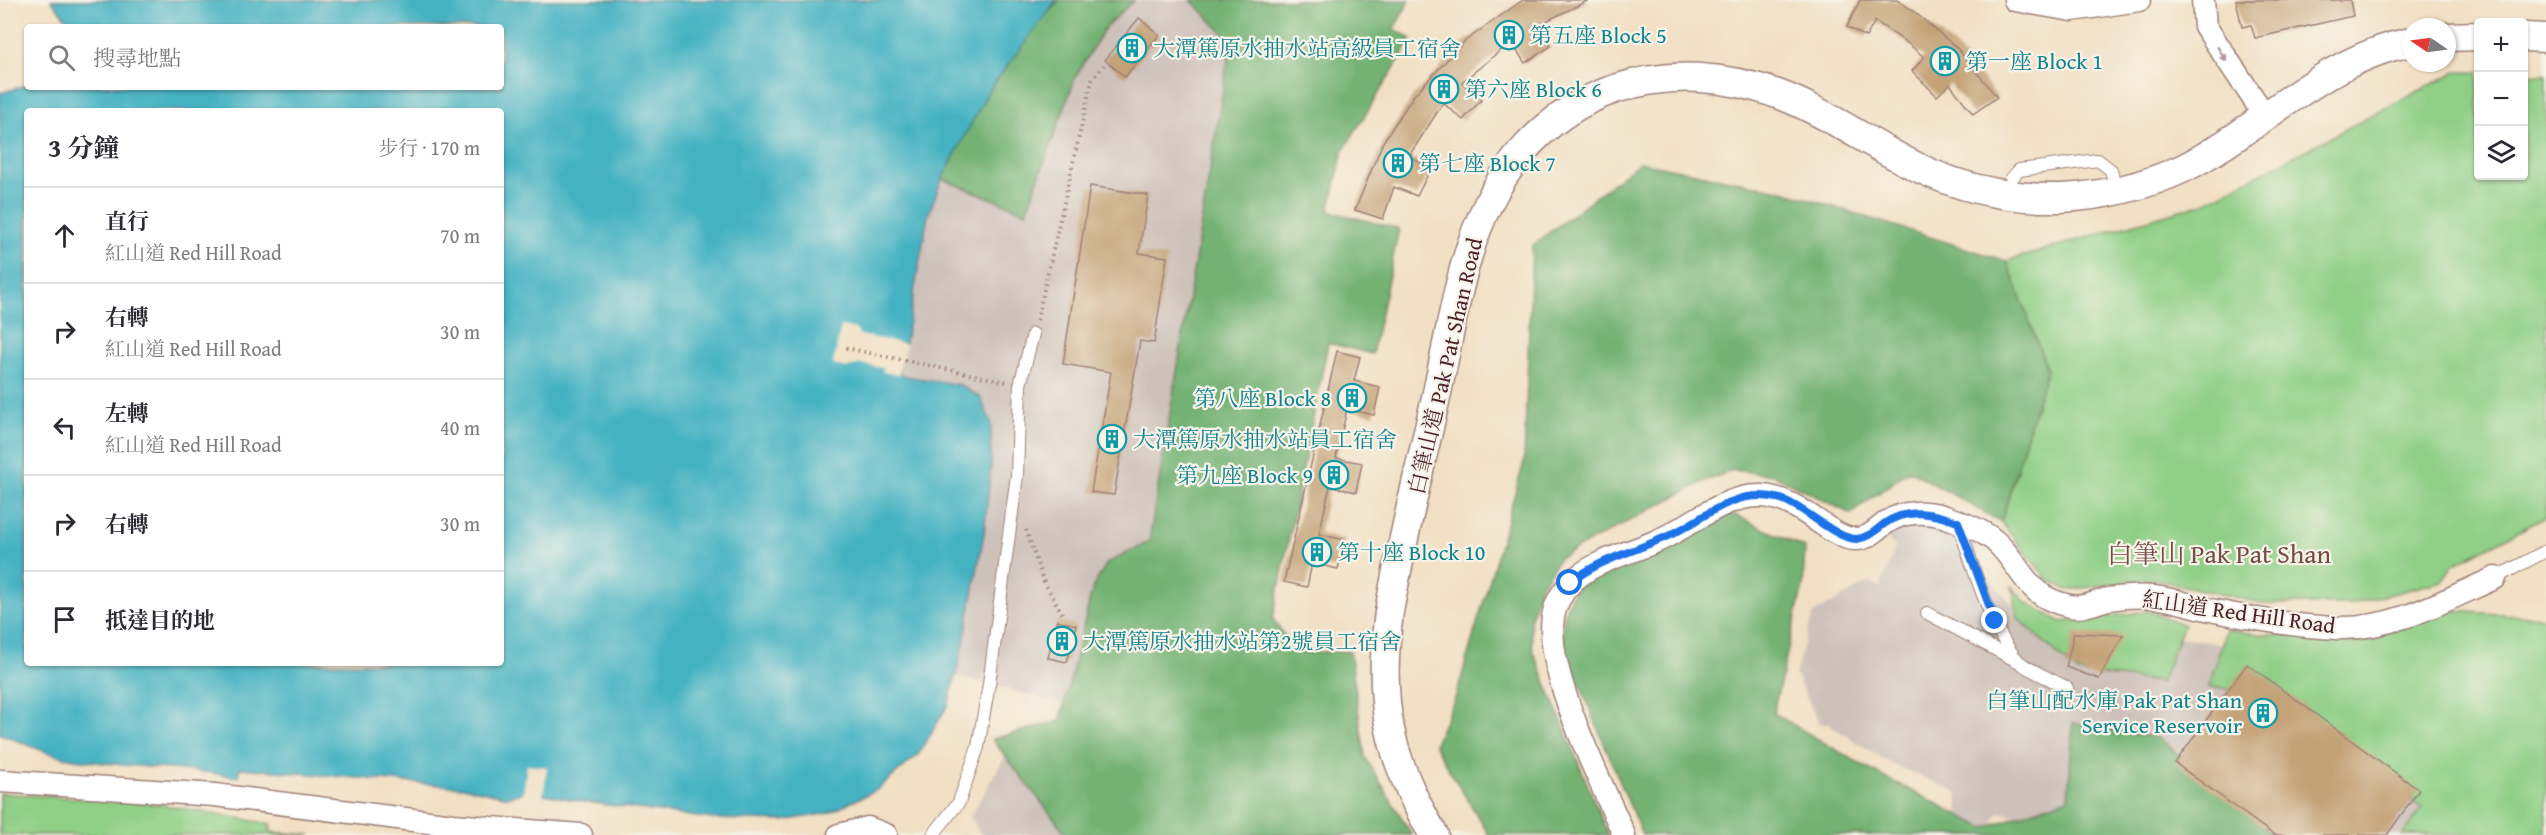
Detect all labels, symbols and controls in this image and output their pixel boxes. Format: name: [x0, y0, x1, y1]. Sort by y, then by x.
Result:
north arrow: [2402, 18, 2456, 72]
map controls: [2474, 18, 2528, 180]
button: +: [2474, 18, 2528, 72]
building icon: 第五座 Block 5: [1493, 19, 1525, 51]
place label: 第五座 Block 5: [1530, 19, 1667, 51]
search box: [24, 24, 504, 90]
building icon: 大潭篤原水抽水站高級員工宿舍: [1116, 32, 1148, 64]
place label: 大潭篤原水抽水站高級員工宿舍: [1153, 32, 1461, 64]
icon: search: [45, 41, 78, 74]
text: 搜尋地點: [93, 42, 181, 74]
building icon: 第一座 Block 1: [1929, 45, 1961, 77]
place label: 第一座 Block 1: [1966, 45, 2103, 77]
one-way arrow: [2217, 46, 2228, 62]
button: −: [2474, 72, 2528, 126]
building icon: 第六座 Block 6: [1428, 73, 1460, 105]
place label: 第六座 Block 6: [1465, 73, 1602, 105]
button: layers: [2474, 126, 2528, 180]
text: 3 分鐘: [48, 128, 119, 167]
text: 步行 · 170 m: [378, 133, 480, 162]
building icon: 第七座 Block 7: [1382, 147, 1414, 179]
place label: 第七座 Block 7: [1419, 147, 1556, 179]
text: 直行: [105, 205, 149, 237]
icon: ahead: [48, 219, 81, 252]
text: 70 m: [440, 221, 480, 250]
street label: 白筆山道 Pak Pat Shan Road: [1400, 234, 1490, 498]
text: 紅山道 Red Hill Road: [105, 238, 282, 267]
text: 右轉: [105, 301, 149, 333]
icon: right: [48, 315, 81, 348]
text: 30 m: [440, 317, 480, 346]
text: 紅山道 Red Hill Road: [105, 334, 282, 363]
place label: 第八座 Block 8: [1194, 382, 1331, 414]
building icon: 第八座 Block 8: [1336, 382, 1368, 414]
text: 左轉: [105, 397, 149, 429]
icon: left: [48, 411, 81, 444]
text: 40 m: [440, 413, 480, 442]
building icon: 大潭篤原水抽水站員工宿舍: [1096, 423, 1128, 455]
place label: 大潭篤原水抽水站員工宿舍: [1133, 423, 1397, 455]
text: 紅山道 Red Hill Road: [105, 430, 282, 459]
place label: 第九座 Block 9: [1176, 459, 1313, 491]
building icon: 第九座 Block 9: [1318, 459, 1350, 491]
icon: right: [48, 507, 81, 540]
text: 右轉: [105, 508, 149, 540]
text: 30 m: [440, 509, 480, 538]
district label: 白筆山 Pak Pat Shan: [2107, 534, 2332, 573]
building icon: 第十座 Block 10: [1301, 536, 1333, 568]
place label: 第十座 Block 10: [1338, 536, 1485, 568]
route start: [1556, 569, 1582, 595]
street label: 紅山道 Red Hill Road: [2141, 583, 2338, 641]
icon: arrive: [48, 603, 81, 636]
text: 抵達目的地: [105, 604, 215, 636]
route end: [1981, 607, 2007, 633]
building icon: 大潭篤原水抽水站第2號員工宿舍: [1046, 625, 1078, 657]
place label: 大潭篤原水抽水站第2號員工宿舍: [1083, 625, 1402, 657]
place label: 白筆山配水庫 Pak Pat Shan Service Reservoir: [1986, 684, 2243, 741]
building icon: 白筆山配水庫 Pak Pat Shan Service Reservoir: [2247, 697, 2279, 729]

